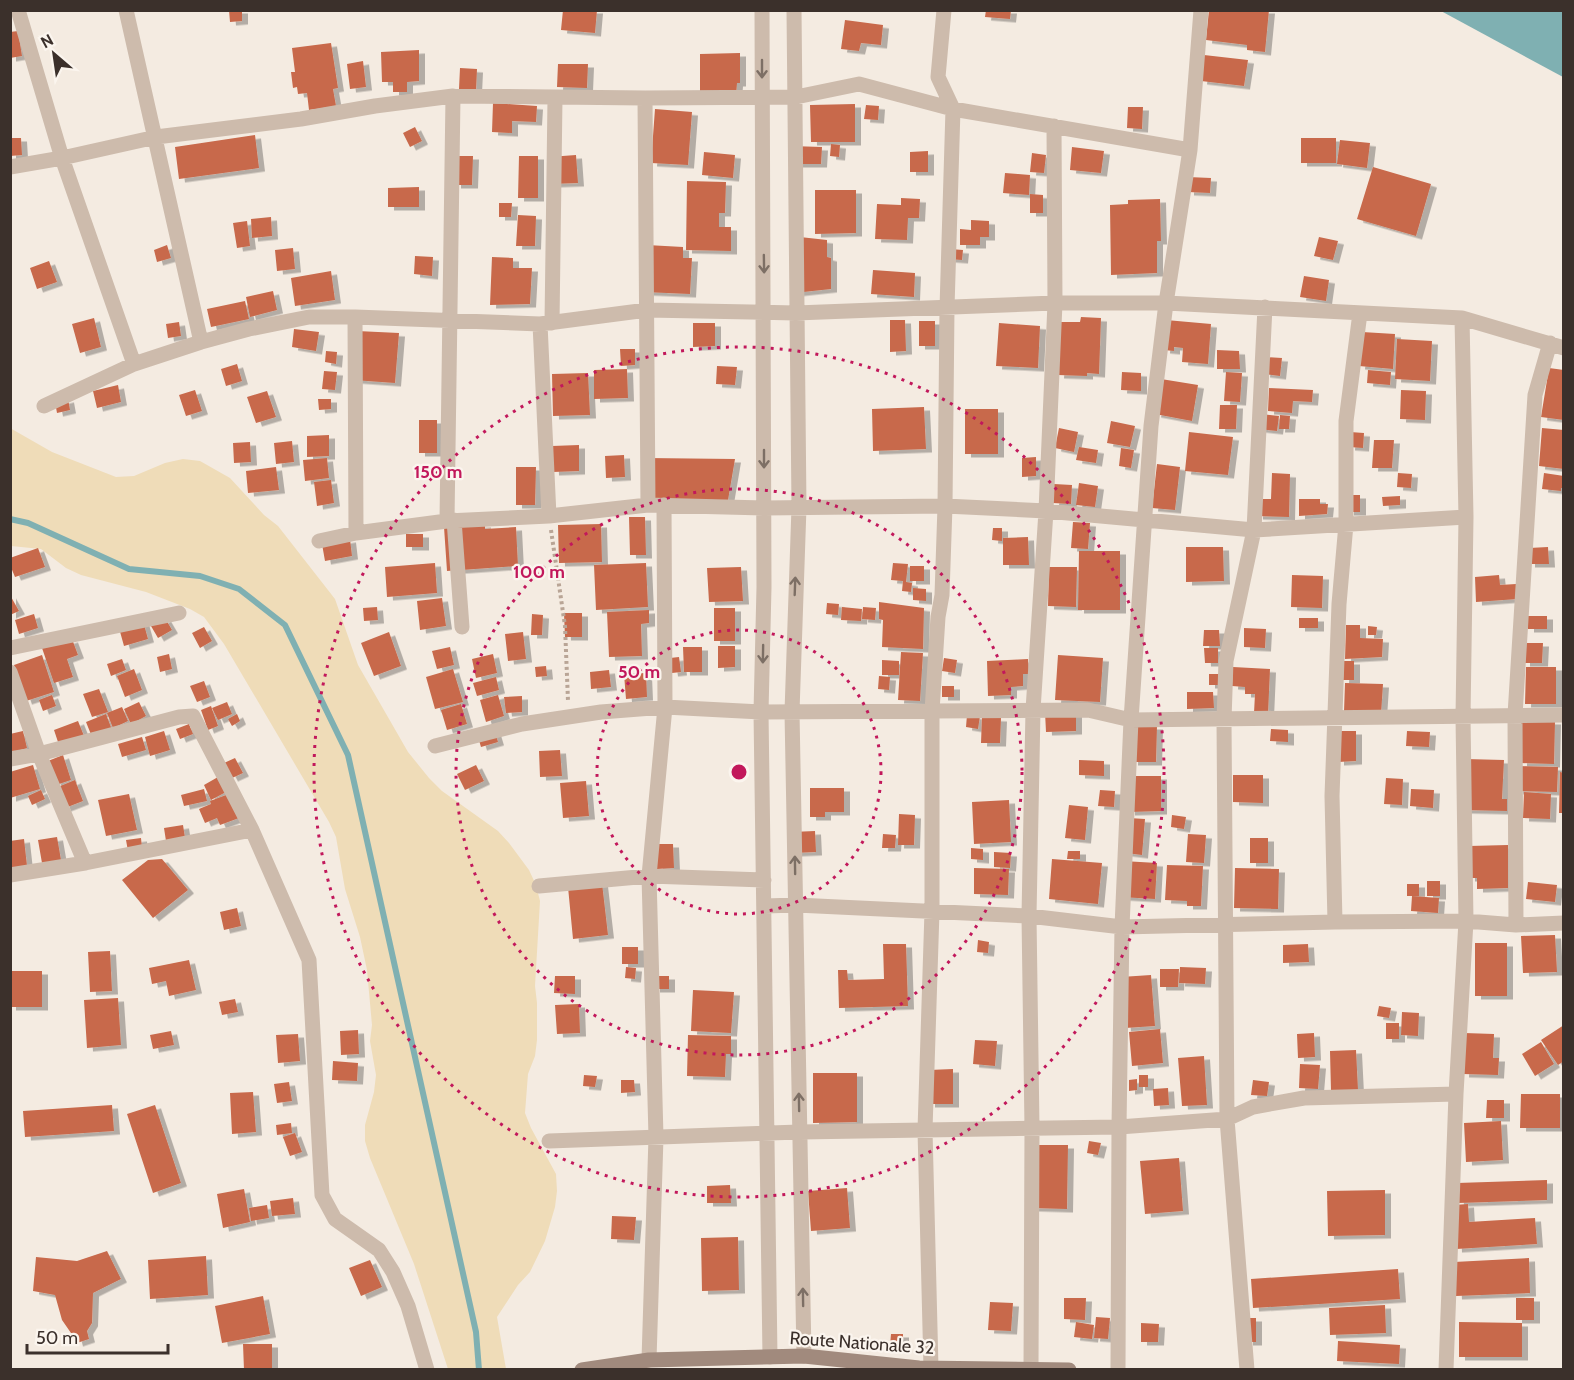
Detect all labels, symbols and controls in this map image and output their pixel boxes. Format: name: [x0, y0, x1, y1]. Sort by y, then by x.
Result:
north arrow: [24, 24, 84, 84]
text: N: [37, 30, 57, 52]
one-way arrow: [756, 58, 768, 78]
one-way arrow: [758, 253, 770, 273]
one-way arrow: [758, 448, 770, 468]
text: 150 m: [414, 461, 462, 483]
text: 100 m: [513, 561, 565, 583]
one-way arrow: [790, 577, 801, 597]
one-way arrow: [757, 643, 768, 663]
text: 50 m: [618, 661, 660, 683]
centre of rings: [729, 762, 749, 782]
one-way arrow: [789, 856, 801, 876]
one-way arrow: [793, 1093, 805, 1113]
one-way arrow: [797, 1288, 808, 1308]
scale bar: [27, 1317, 168, 1355]
text: 50 m: [36, 1327, 78, 1349]
street label: Route Nationale 32: [789, 1327, 935, 1359]

